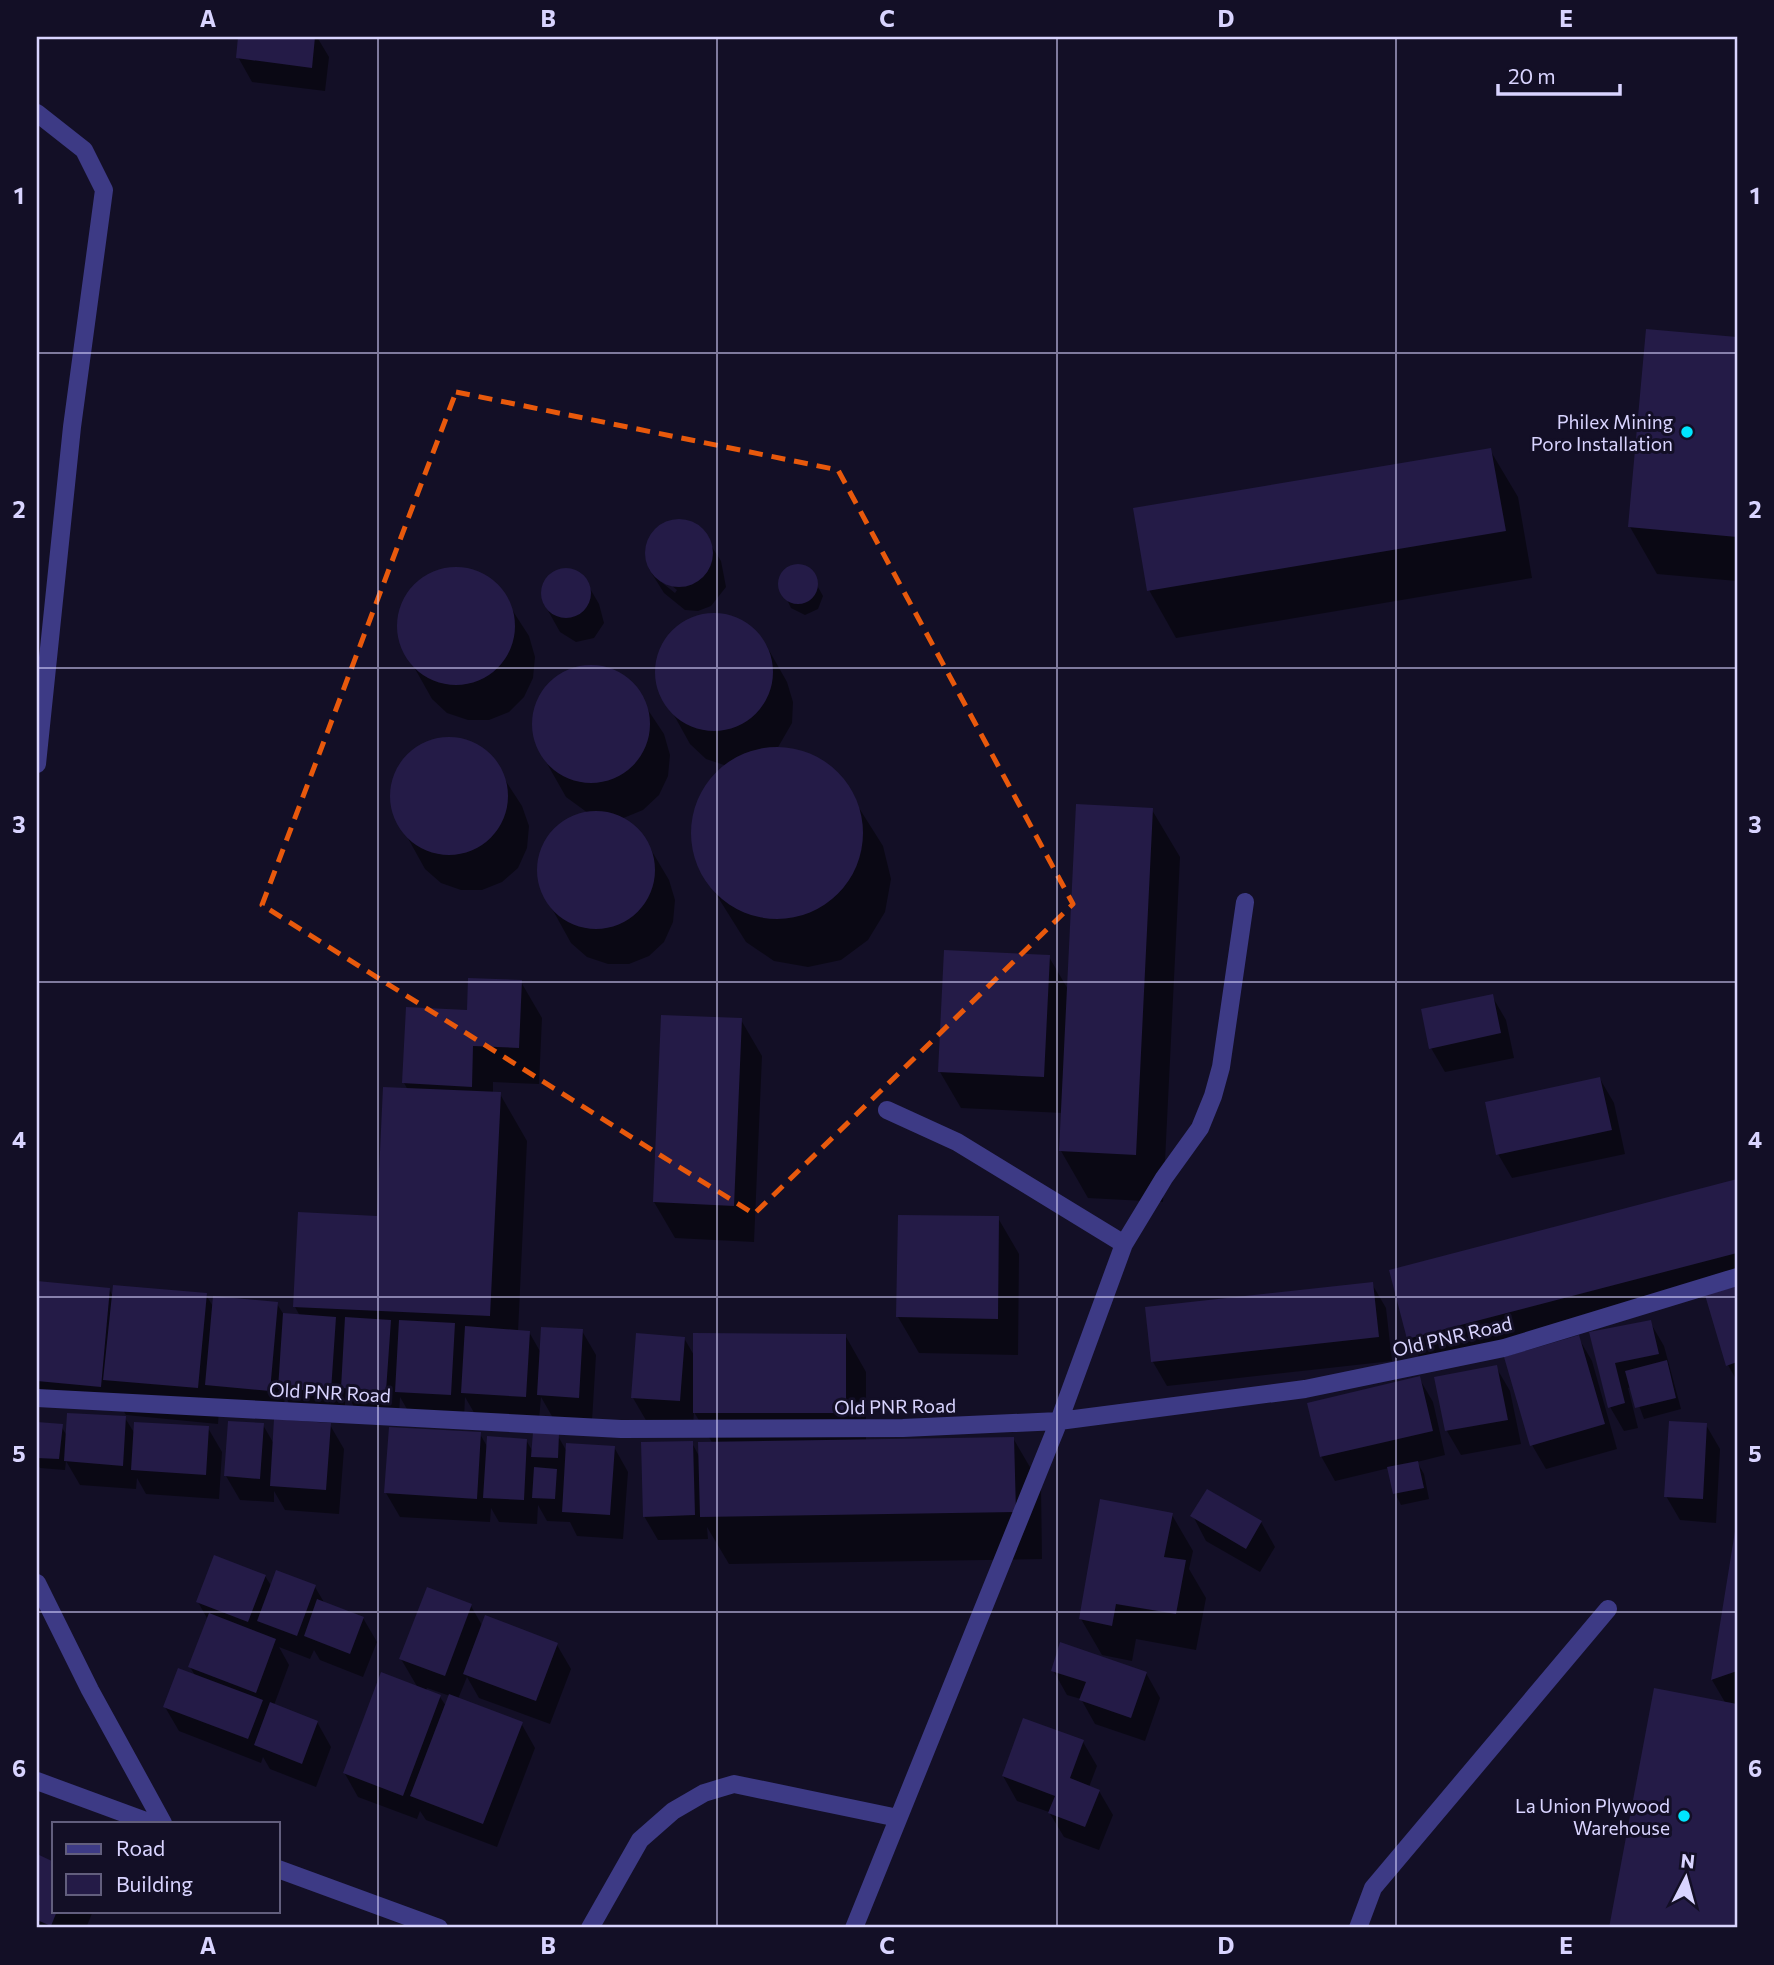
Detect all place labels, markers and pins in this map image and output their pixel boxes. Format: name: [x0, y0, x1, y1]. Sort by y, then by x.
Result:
place label: Philex Mining Poro Installation: [1531, 410, 1673, 455]
marker: Philex Mining Poro Installation: [1679, 424, 1695, 440]
place label: La Union Plywood Warehouse: [1515, 1794, 1670, 1839]
marker: La Union Plywood Warehouse: [1676, 1808, 1692, 1824]

